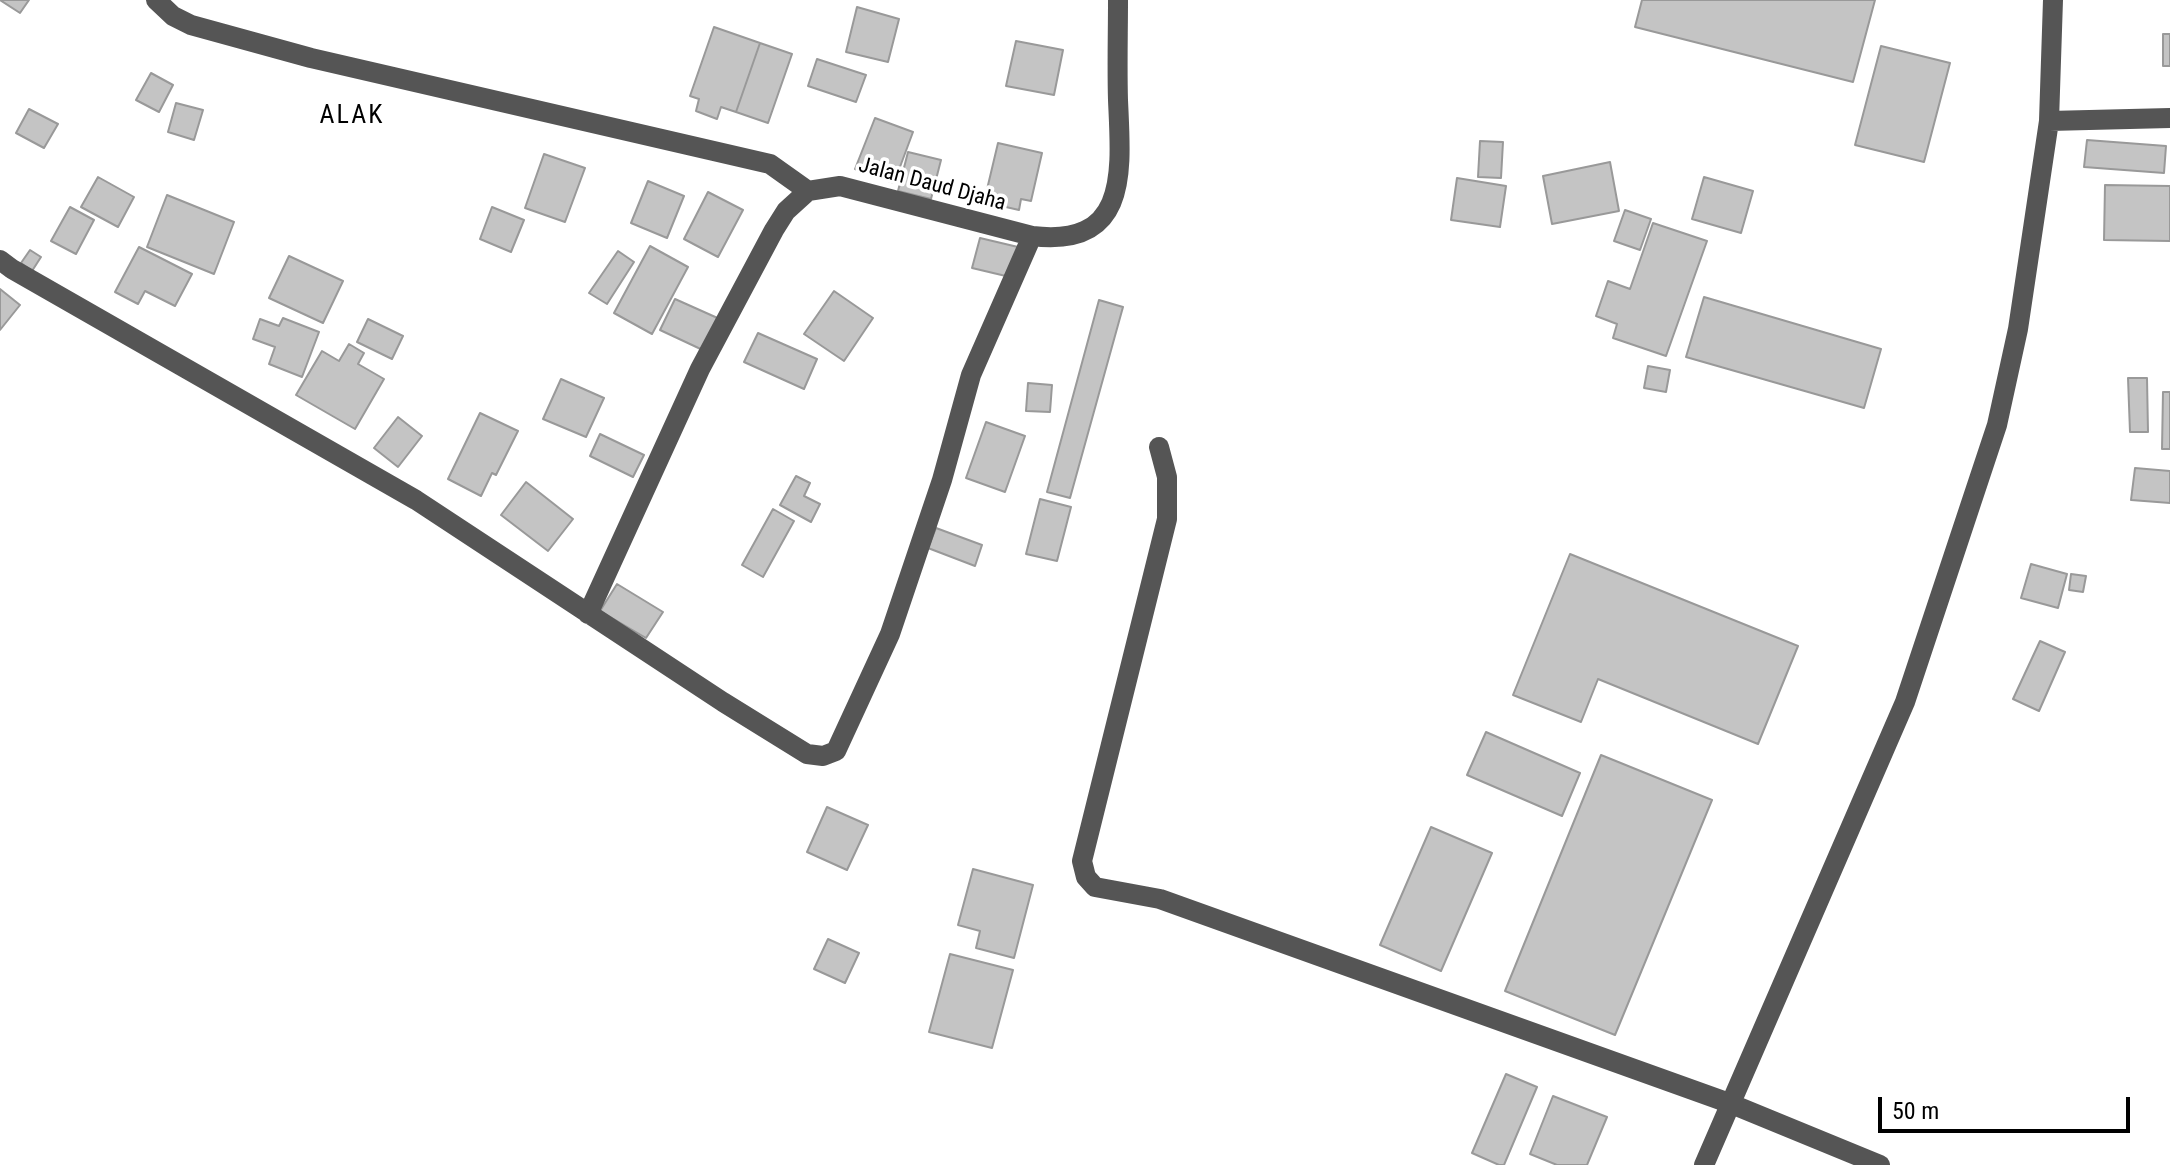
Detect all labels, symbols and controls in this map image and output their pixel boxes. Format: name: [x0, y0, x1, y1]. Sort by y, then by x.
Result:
district label: ALAK: [320, 100, 384, 132]
street label: Jalan Daud Djaha: [855, 153, 1009, 217]
scale bar: [1882, 1081, 2134, 1131]
text: 50 m: [1892, 1097, 1939, 1125]

